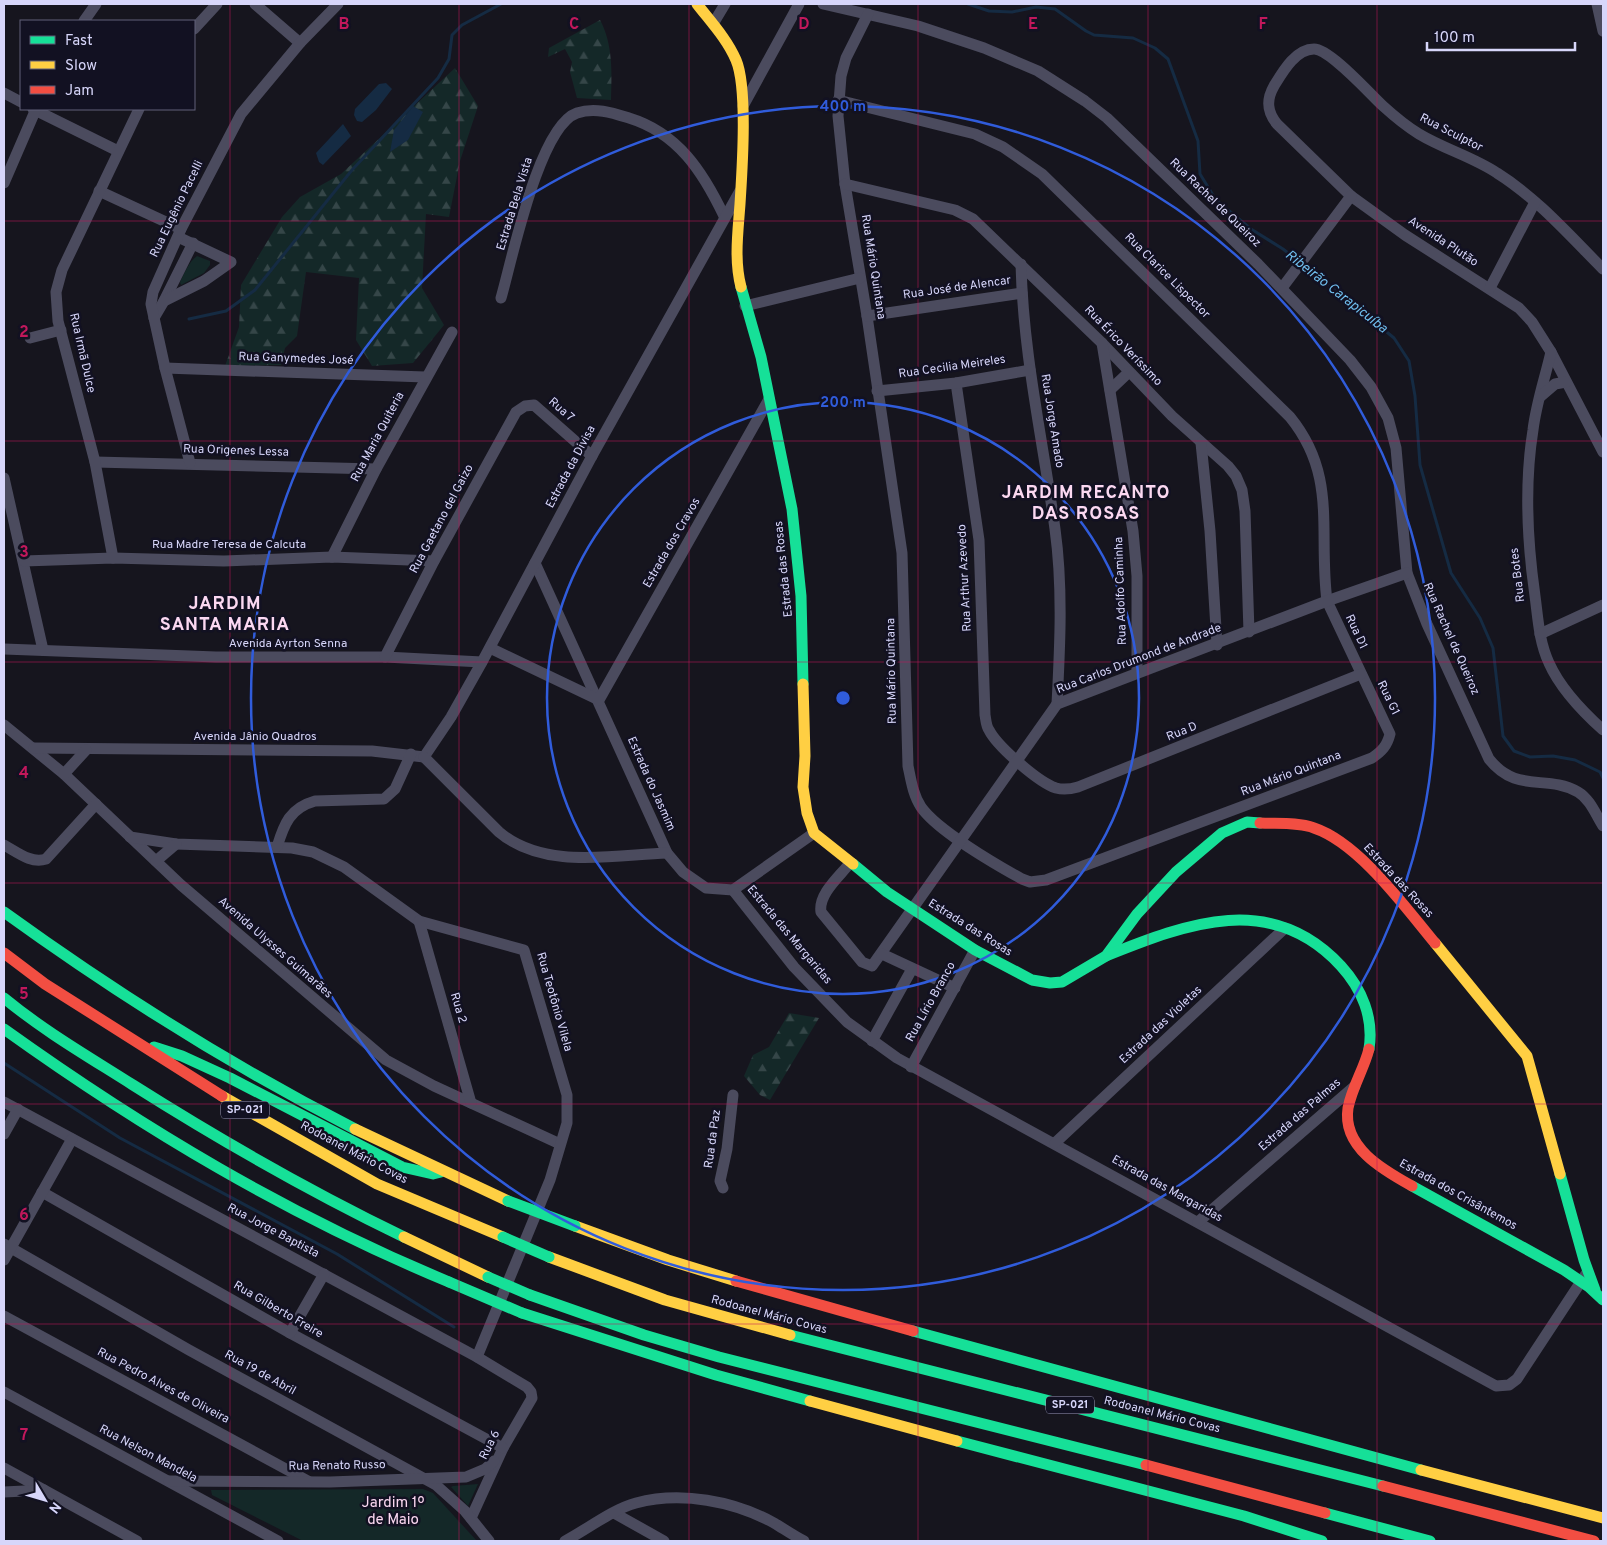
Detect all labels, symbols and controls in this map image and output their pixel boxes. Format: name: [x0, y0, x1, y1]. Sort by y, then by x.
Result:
text: B: [338, 15, 350, 35]
text: C: [569, 15, 579, 35]
text: D: [798, 15, 810, 35]
text: E: [1028, 15, 1038, 35]
text: F: [1258, 15, 1268, 35]
legend: [20, 20, 195, 110]
scale bar: [1427, 20, 1574, 52]
text: 100 m: [1434, 29, 1475, 48]
text: Fast: [65, 32, 93, 51]
text: Slow: [65, 57, 97, 76]
text: Jam: [65, 82, 94, 101]
text: 400 m: [820, 98, 866, 117]
street label: Rua Sculptor: [1417, 110, 1486, 156]
street label: Estrada Bela Vista: [493, 155, 537, 253]
street label: Rua Rachel de Queiroz: [1166, 155, 1264, 251]
street label: Rua Eugênio Pacelli: [147, 158, 207, 260]
street label: Rua Mário Quintana: [857, 213, 889, 321]
street label: Avenida Plutão: [1405, 213, 1481, 271]
street label: Rua Clarice Lispector: [1121, 230, 1213, 322]
water label: Ribeirão Carapicuíba: [1281, 247, 1391, 338]
street label: Rua José de Alencar: [902, 272, 1012, 304]
street label: Rua Érico Veríssimo: [1080, 302, 1166, 390]
street label: Rua Irmã Dulce: [65, 311, 99, 395]
text: 2: [19, 323, 29, 343]
street label: Rua Ganymedes José: [238, 349, 354, 369]
street label: Rua Cecilia Meireles: [898, 352, 1006, 382]
street label: Rua Jorge Amado: [1037, 373, 1067, 470]
street label: Rua Maria Quiteria: [347, 389, 409, 485]
street label: Rua 7: [545, 394, 577, 426]
text: 200 m: [820, 394, 866, 413]
street label: Estrada da Divisa: [542, 423, 600, 511]
street label: Rua Origenes Lessa: [183, 441, 289, 461]
street label: Rua Gaetano del Gaizo: [406, 461, 478, 576]
district label: JARDIM RECANTO DAS ROSAS: [1001, 482, 1171, 526]
street label: Estrada dos Cravos: [640, 495, 704, 591]
street label: Estrada das Rosas: [771, 520, 797, 618]
street label: Rua Arthur Azevedo: [954, 524, 976, 632]
street label: Rua Madre Teresa de Calcuta: [152, 537, 306, 553]
street label: Rua Adolfo Caminha: [1111, 537, 1131, 645]
text: 3: [19, 543, 29, 563]
street label: Rua Botes: [1507, 547, 1529, 603]
street label: Rua Rachel de Queiroz: [1419, 580, 1483, 698]
district label: JARDIM SANTA MARIA: [160, 593, 290, 637]
street label: Rua D1: [1341, 612, 1371, 652]
street label: Rua Mário Quintana: [883, 618, 901, 724]
street label: Rua Carlos Drumond de Andrade: [1054, 620, 1224, 698]
street label: Avenida Ayrton Senna: [229, 636, 347, 652]
street label: Rua G1: [1373, 678, 1403, 718]
centre of rings: [834, 689, 852, 707]
street label: Rua D: [1164, 719, 1200, 745]
street label: Avenida Jânio Quadros: [193, 729, 317, 745]
street label: Estrada do Jasmim: [623, 734, 679, 834]
street label: Rua Mário Quintana: [1239, 748, 1343, 800]
text: 4: [19, 764, 29, 784]
street label: Estrada das Rosas: [1359, 840, 1437, 922]
street label: Estrada das Margaridas: [743, 882, 835, 988]
street label: Avenida Ulysses Guimarães: [214, 894, 336, 1002]
street label: Estrada das Rosas: [925, 896, 1015, 960]
street label: Rua Teotônio Vilela: [532, 951, 576, 1053]
street label: Rua Lírio Branco: [902, 959, 960, 1045]
street label: Estrada das Violetas: [1116, 982, 1206, 1068]
text: 5: [19, 985, 29, 1005]
street label: Rua 2: [446, 991, 470, 1025]
street label: Estrada das Palmas: [1256, 1075, 1344, 1155]
road number: SP-021: [221, 1102, 269, 1118]
street label: Rua da Paz: [701, 1109, 725, 1169]
street label: Rodoanel Mário Covas: [298, 1118, 410, 1188]
street label: Estrada das Margaridas: [1109, 1152, 1225, 1226]
street label: Estrada dos Crisântemos: [1396, 1156, 1520, 1234]
street label: Rua Jorge Baptista: [224, 1200, 322, 1262]
text: 6: [19, 1206, 29, 1226]
street label: Rua Gilberto Freire: [230, 1278, 326, 1342]
street label: Rodoanel Mário Covas: [709, 1292, 829, 1338]
street label: Rua Pedro Alves de Oliveira: [94, 1344, 232, 1428]
street label: Rua 19 de Abril: [221, 1347, 299, 1399]
street label: Rodoanel Mário Covas: [1102, 1393, 1222, 1437]
road number: SP-021: [1046, 1396, 1094, 1414]
street label: Rua Nelson Mandela: [96, 1421, 200, 1487]
text: 7: [20, 1426, 28, 1446]
street label: Rua 6: [476, 1428, 504, 1462]
street label: Rua Renato Russo: [288, 1457, 386, 1475]
north arrow: [20, 1475, 70, 1525]
district label: Jardim 1º de Maio: [362, 1494, 424, 1530]
text: N: [44, 1498, 64, 1516]

